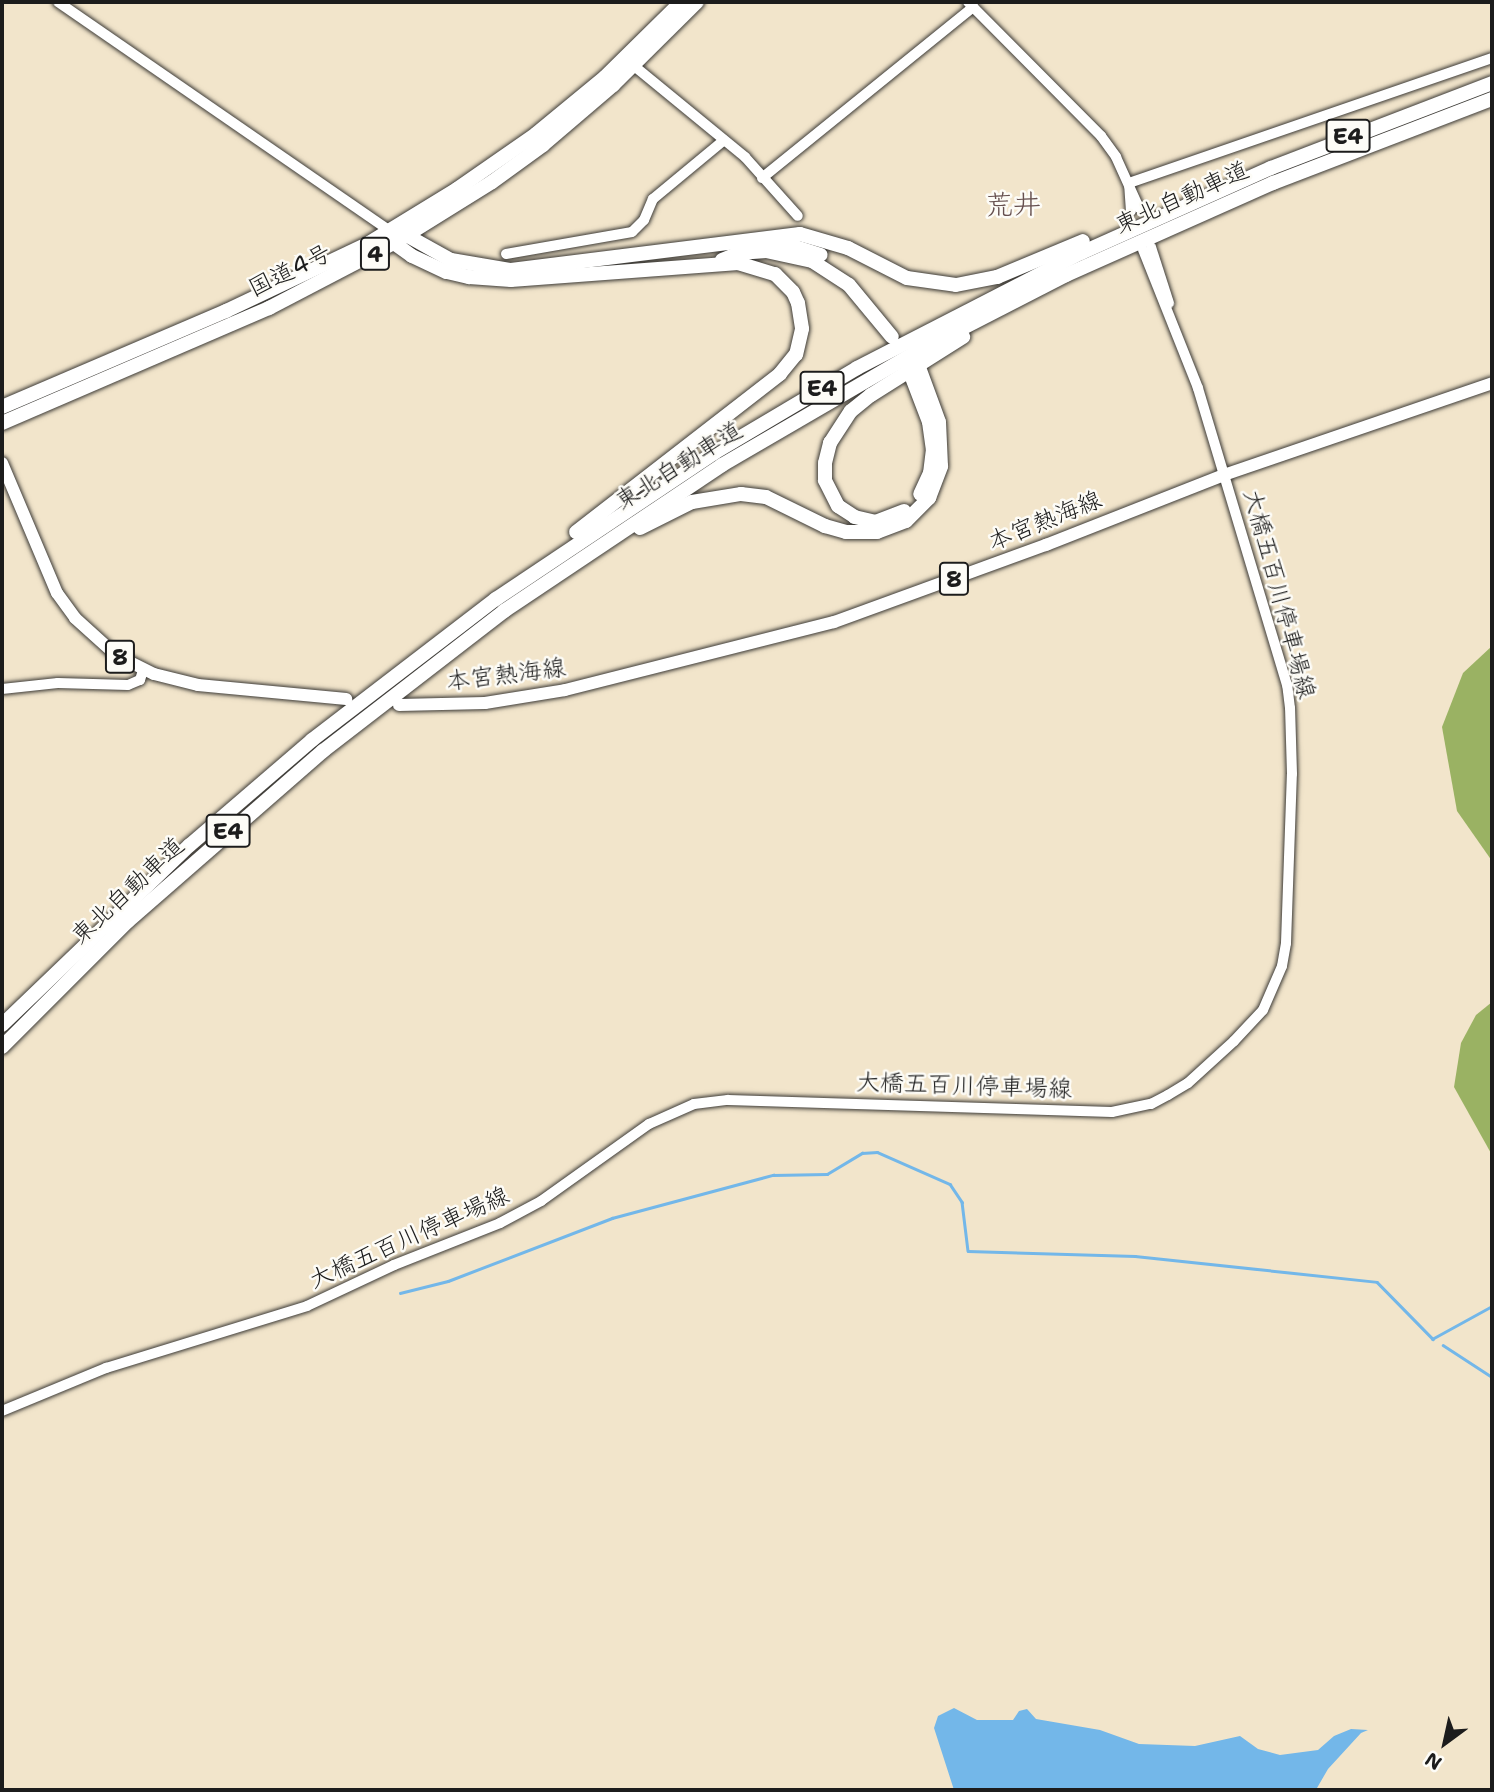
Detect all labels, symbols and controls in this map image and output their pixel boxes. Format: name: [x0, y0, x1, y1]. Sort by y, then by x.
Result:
road number: E4: [1325, 116, 1371, 155]
street label: 東北自動車道: [1110, 156, 1254, 240]
district label: 荒井: [985, 187, 1041, 221]
road number: 4: [359, 234, 391, 274]
street label: 国道4号: [244, 239, 336, 303]
road number: E4: [799, 368, 845, 408]
street label: 東北自動車道: [610, 416, 748, 516]
street label: 本宮熱海線: [984, 485, 1106, 557]
street label: 大橋五百川停車場線: [1237, 486, 1321, 702]
road number: 8: [938, 559, 970, 598]
road number: 8: [104, 638, 136, 677]
street label: 本宮熱海線: [445, 653, 567, 697]
road number: E4: [205, 811, 251, 850]
street label: 東北自動車道: [66, 831, 190, 951]
street label: 大橋五百川停車場線: [856, 1068, 1072, 1104]
street label: 大橋五百川停車場線: [304, 1181, 514, 1295]
north arrow: [1410, 1708, 1480, 1778]
text: N: [1420, 1746, 1446, 1776]

